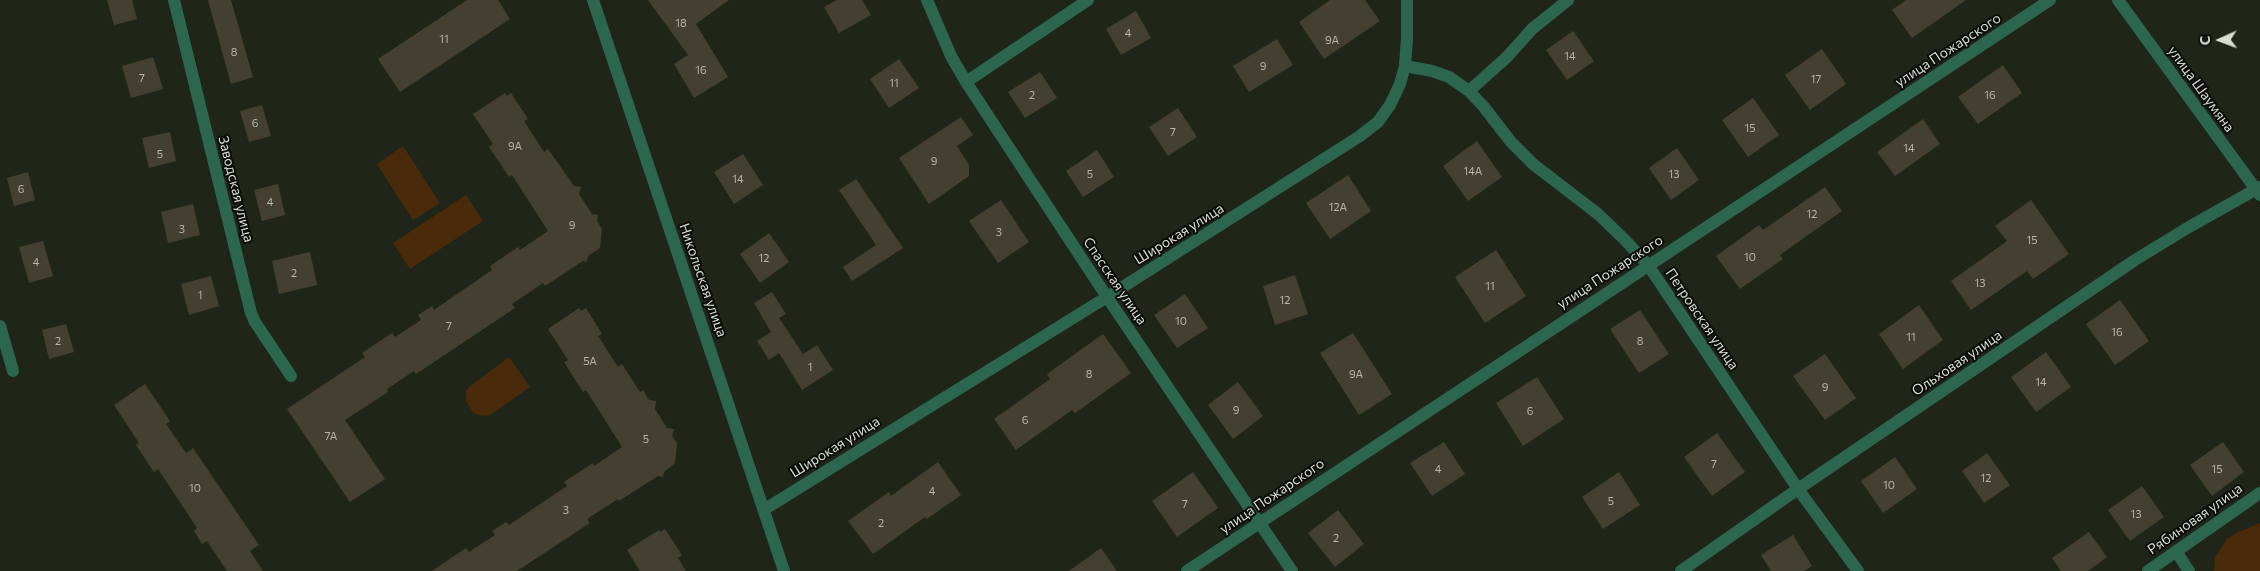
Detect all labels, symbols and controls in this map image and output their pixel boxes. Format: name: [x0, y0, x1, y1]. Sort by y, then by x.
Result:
street label: улица Пожарского: [1892, 9, 2004, 91]
north arrow: [2195, 15, 2245, 65]
house number: 18: [675, 16, 687, 30]
house number: 4: [1125, 26, 1131, 40]
house number: 11: [439, 32, 449, 46]
house number: 9А: [1325, 33, 1339, 47]
text: С: [2196, 35, 2213, 46]
street label: улица Шаумяна: [2164, 43, 2238, 135]
house number: 8: [231, 45, 237, 59]
house number: 14: [1564, 49, 1576, 63]
house number: 9: [1260, 59, 1266, 73]
house number: 16: [695, 63, 707, 77]
house number: 7: [139, 71, 145, 85]
house number: 17: [1811, 72, 1821, 86]
house number: 11: [889, 76, 899, 90]
house number: 2: [1029, 88, 1035, 102]
house number: 16: [1984, 88, 1996, 102]
house number: 6: [252, 116, 258, 130]
house number: 15: [1744, 121, 1756, 135]
house number: 7: [1170, 125, 1176, 139]
street label: Заводская улица: [215, 134, 257, 244]
house number: 9А: [508, 139, 522, 153]
house number: 14: [1903, 141, 1915, 155]
house number: 5: [157, 147, 163, 161]
house number: 9: [931, 154, 937, 168]
house number: 14А: [1464, 164, 1482, 178]
house number: 5: [1087, 167, 1093, 181]
house number: 13: [1669, 167, 1679, 181]
house number: 14: [732, 172, 744, 186]
house number: 6: [18, 182, 24, 196]
house number: 4: [267, 195, 273, 209]
street label: Широкая улица: [1131, 200, 1227, 268]
house number: 12А: [1329, 200, 1347, 214]
house number: 12: [1807, 207, 1817, 221]
house number: 9: [569, 218, 575, 232]
street label: Никольская улица: [676, 221, 730, 339]
house number: 3: [179, 222, 185, 236]
house number: 3: [996, 225, 1002, 239]
street label: улица Пожарского: [1554, 231, 1666, 313]
house number: 15: [2026, 233, 2038, 247]
street label: Спасская улица: [1080, 234, 1150, 328]
house number: 10: [1744, 250, 1756, 264]
house number: 12: [759, 251, 769, 265]
house number: 4: [33, 255, 39, 269]
street label: Петровская улица: [1662, 265, 1742, 373]
house number: 2: [291, 266, 297, 280]
house number: 13: [1975, 276, 1985, 290]
house number: 11: [1485, 279, 1495, 293]
house number: 1: [198, 288, 202, 302]
house number: 12: [1280, 293, 1290, 307]
house number: 10: [1175, 314, 1187, 328]
house number: 7: [446, 319, 452, 333]
house number: 16: [2111, 325, 2123, 339]
street label: Ольховая улица: [1909, 327, 2005, 399]
house number: 11: [1906, 330, 1916, 344]
house number: 2: [55, 334, 61, 348]
house number: 8: [1637, 334, 1643, 348]
house number: 5А: [583, 354, 597, 368]
house number: 1: [808, 360, 812, 374]
house number: 8: [1086, 367, 1092, 381]
house number: 9А: [1349, 367, 1363, 381]
house number: 14: [2035, 375, 2047, 389]
house number: 9: [1822, 380, 1828, 394]
house number: 9: [1233, 403, 1239, 417]
house number: 6: [1527, 404, 1533, 418]
street label: Широкая улица: [787, 413, 883, 481]
house number: 6: [1022, 413, 1028, 427]
house number: 7А: [325, 429, 337, 443]
house number: 5: [643, 432, 649, 446]
street label: улица Пожарского: [1216, 455, 1328, 537]
house number: 7: [1711, 457, 1717, 471]
house number: 4: [1435, 462, 1441, 476]
house number: 15: [2211, 462, 2223, 476]
house number: 12: [1981, 471, 1991, 485]
house number: 10: [1883, 478, 1895, 492]
street label: Рябиновая улица: [2144, 480, 2246, 558]
house number: 10: [189, 481, 201, 495]
house number: 4: [929, 484, 935, 498]
house number: 5: [1608, 494, 1614, 508]
house number: 7: [1182, 497, 1188, 511]
house number: 3: [563, 503, 569, 517]
house number: 13: [2131, 507, 2141, 521]
house number: 2: [878, 516, 884, 530]
house number: 2: [1333, 531, 1339, 545]

